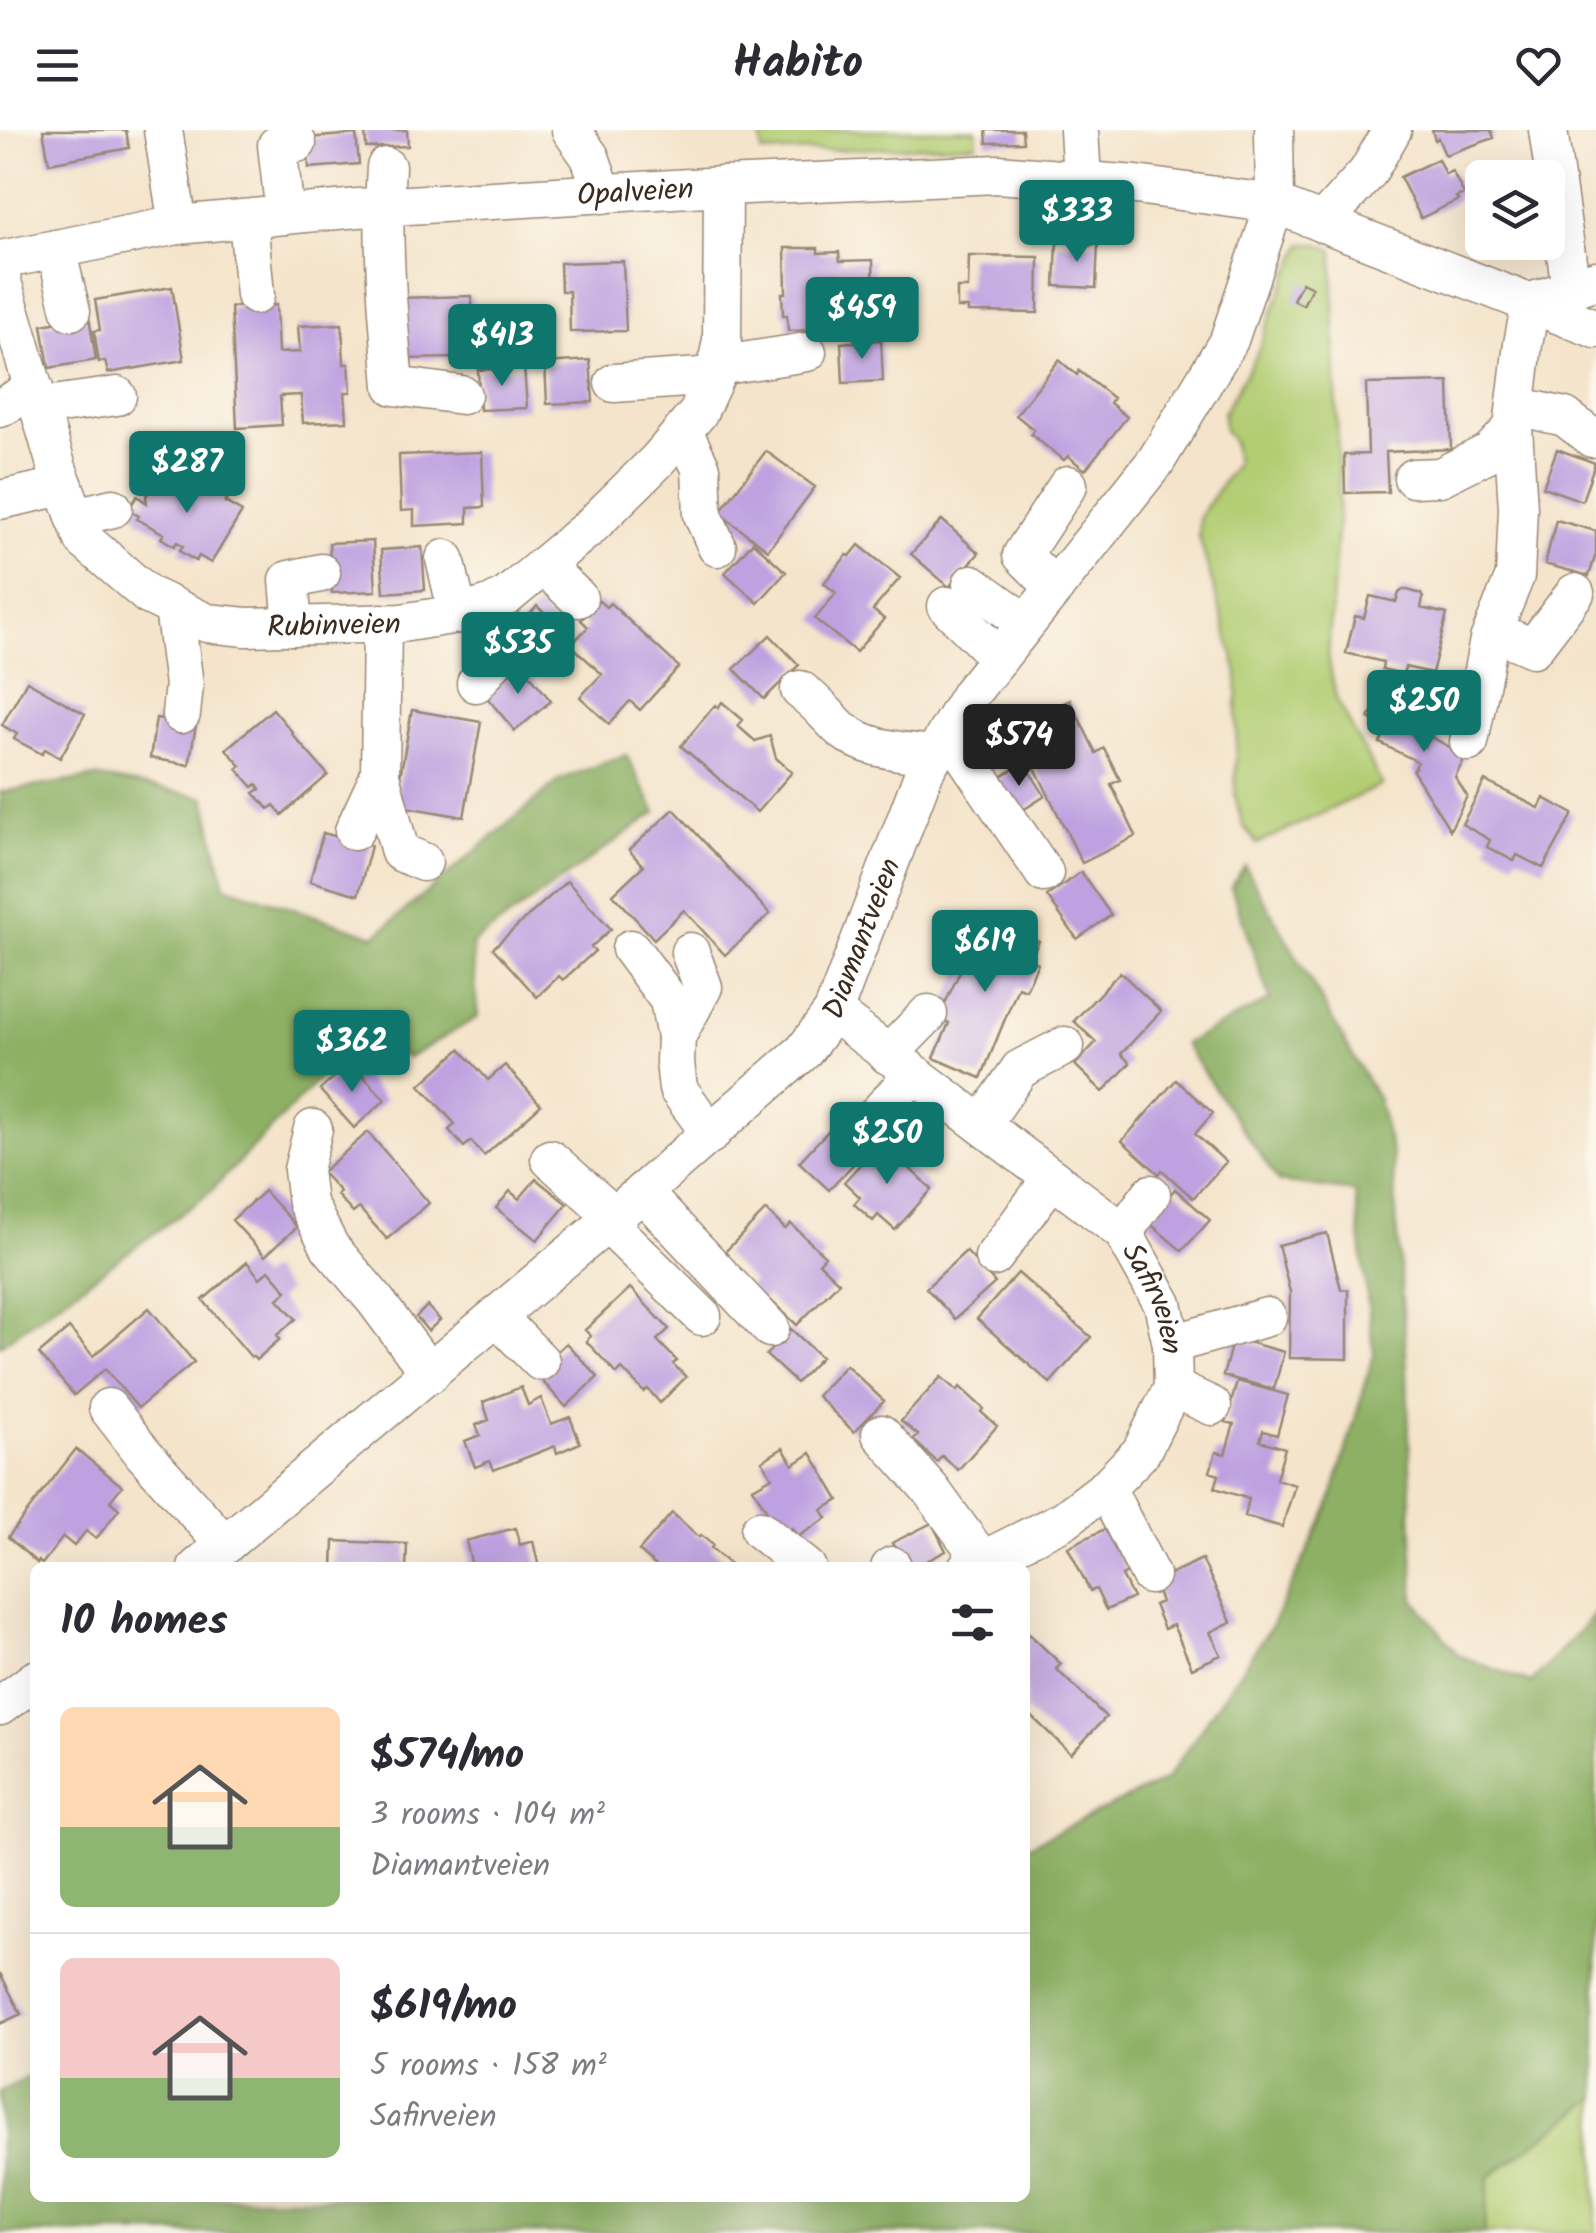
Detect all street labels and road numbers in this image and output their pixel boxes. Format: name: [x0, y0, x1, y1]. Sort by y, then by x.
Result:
street label: Opalveien: [576, 166, 695, 221]
street label: Rubinveien: [267, 601, 401, 652]
street label: Diamantveien: [810, 851, 915, 1026]
street label: Safirveien: [1107, 1234, 1194, 1355]

